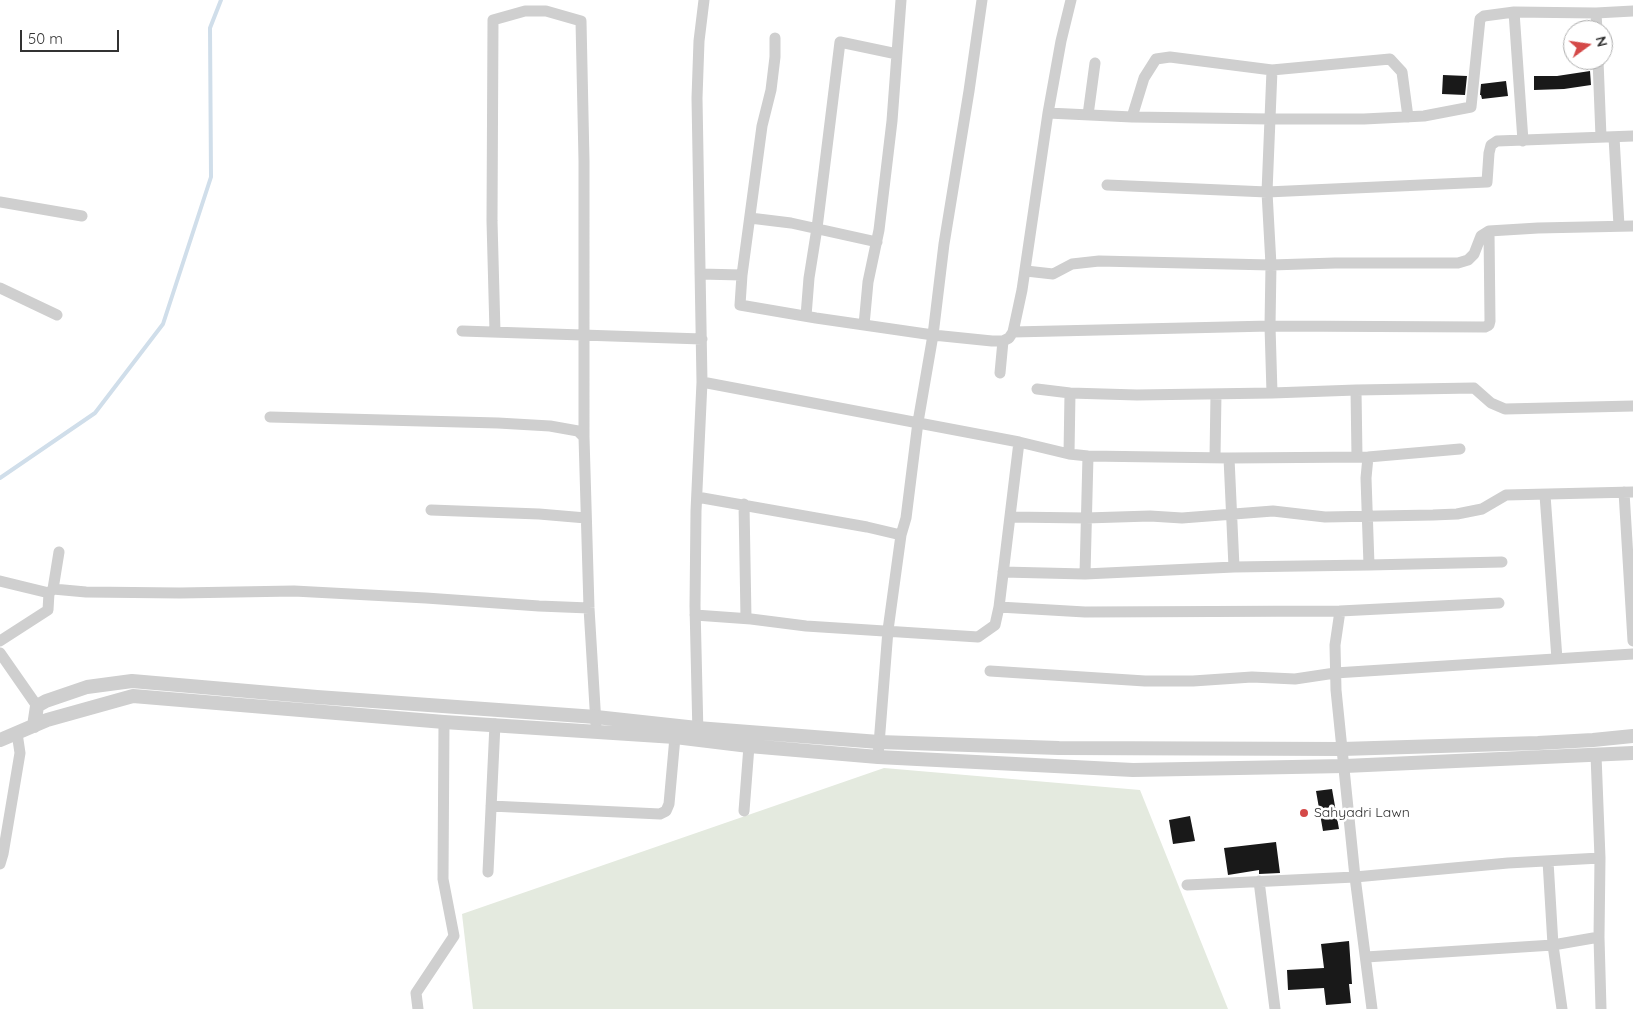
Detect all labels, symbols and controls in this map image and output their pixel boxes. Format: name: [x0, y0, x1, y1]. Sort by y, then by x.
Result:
scale bar: [22, 20, 121, 52]
north arrow: [1563, 20, 1613, 70]
text: 50 m: [28, 29, 63, 48]
text: N: [1592, 34, 1612, 49]
place label: Sahyadri Lawn: [1314, 805, 1410, 821]
marker: Sahyadri Lawn: [1298, 807, 1310, 819]

